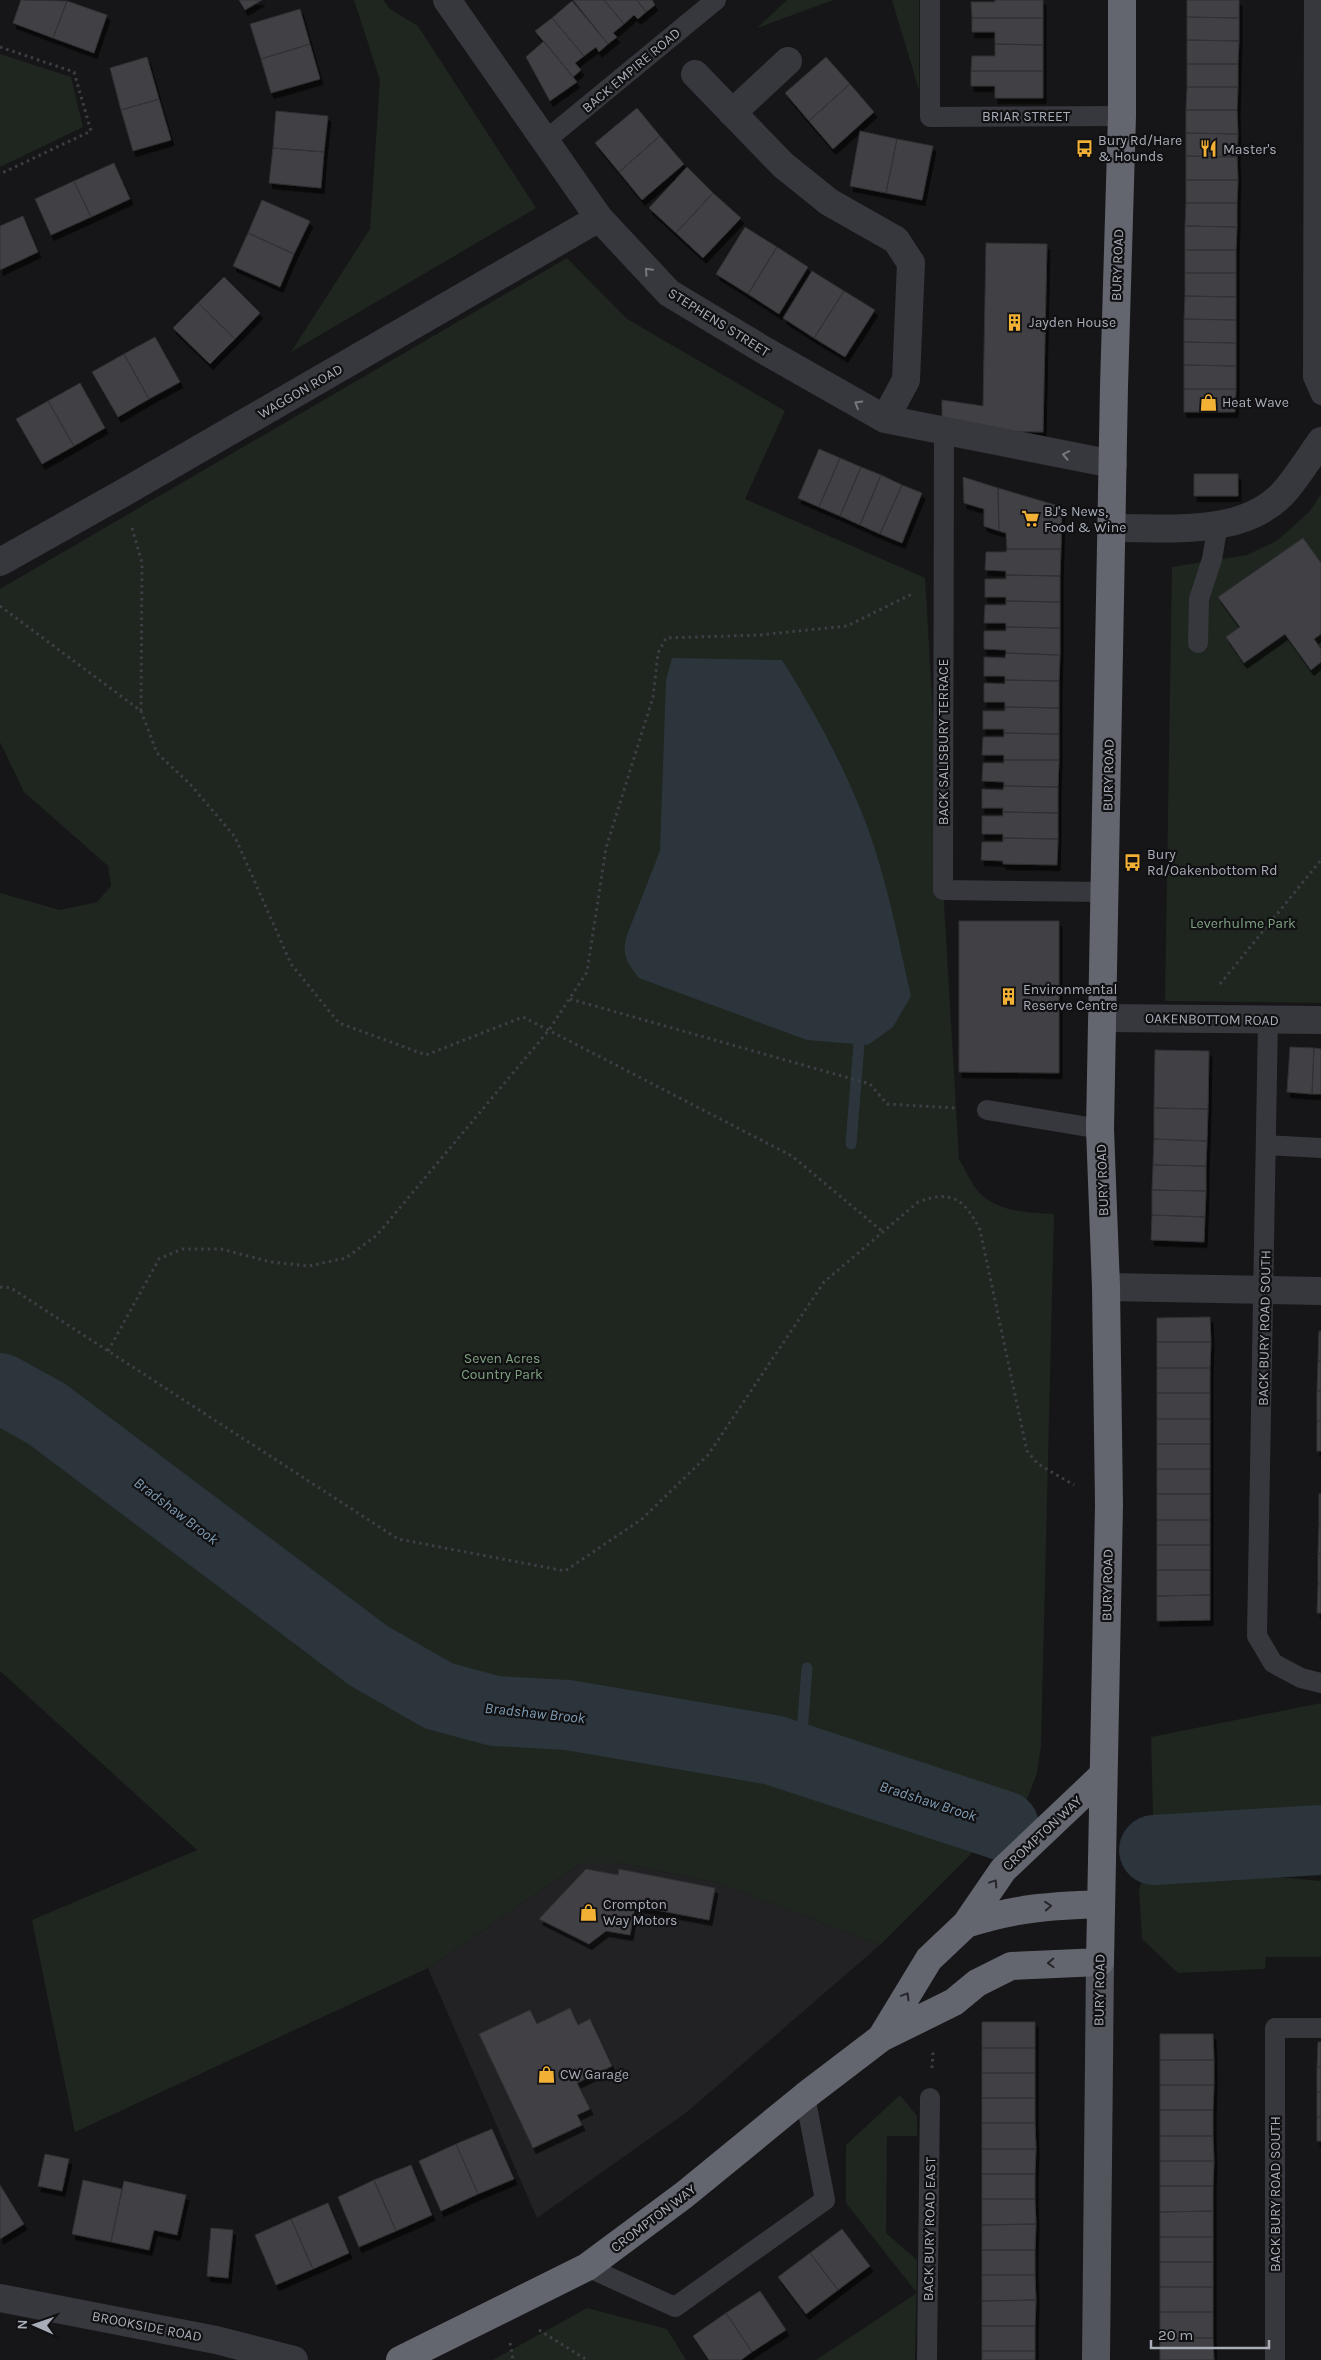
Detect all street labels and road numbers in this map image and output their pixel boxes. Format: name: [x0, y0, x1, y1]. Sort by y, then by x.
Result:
street label: BACK EMPIRE ROAD: [579, 24, 684, 116]
street label: BRIAR STREET: [982, 108, 1070, 125]
street label: BURY ROAD: [1108, 229, 1127, 301]
street label: STEPHENS STREET: [665, 284, 773, 360]
street label: WAGGON ROAD: [255, 360, 346, 423]
street label: BACK SALISBURY TERRACE: [935, 659, 952, 825]
street label: BURY ROAD: [1099, 739, 1118, 811]
street label: OAKENBOTTOM ROAD: [1145, 1010, 1279, 1029]
street label: BURY ROAD: [1093, 1144, 1112, 1216]
street label: BACK BURY ROAD SOUTH: [1255, 1250, 1274, 1406]
street label: BURY ROAD: [1098, 1549, 1117, 1621]
street label: CROMPTON WAY: [999, 1792, 1086, 1874]
street label: BURY ROAD: [1090, 1954, 1109, 2026]
street label: BACK BURY ROAD SOUTH: [1267, 2116, 1284, 2272]
street label: BACK BURY ROAD EAST: [920, 2157, 939, 2301]
street label: CROMPTON WAY: [607, 2181, 699, 2256]
street label: BROOKSIDE ROAD: [91, 2308, 203, 2345]

